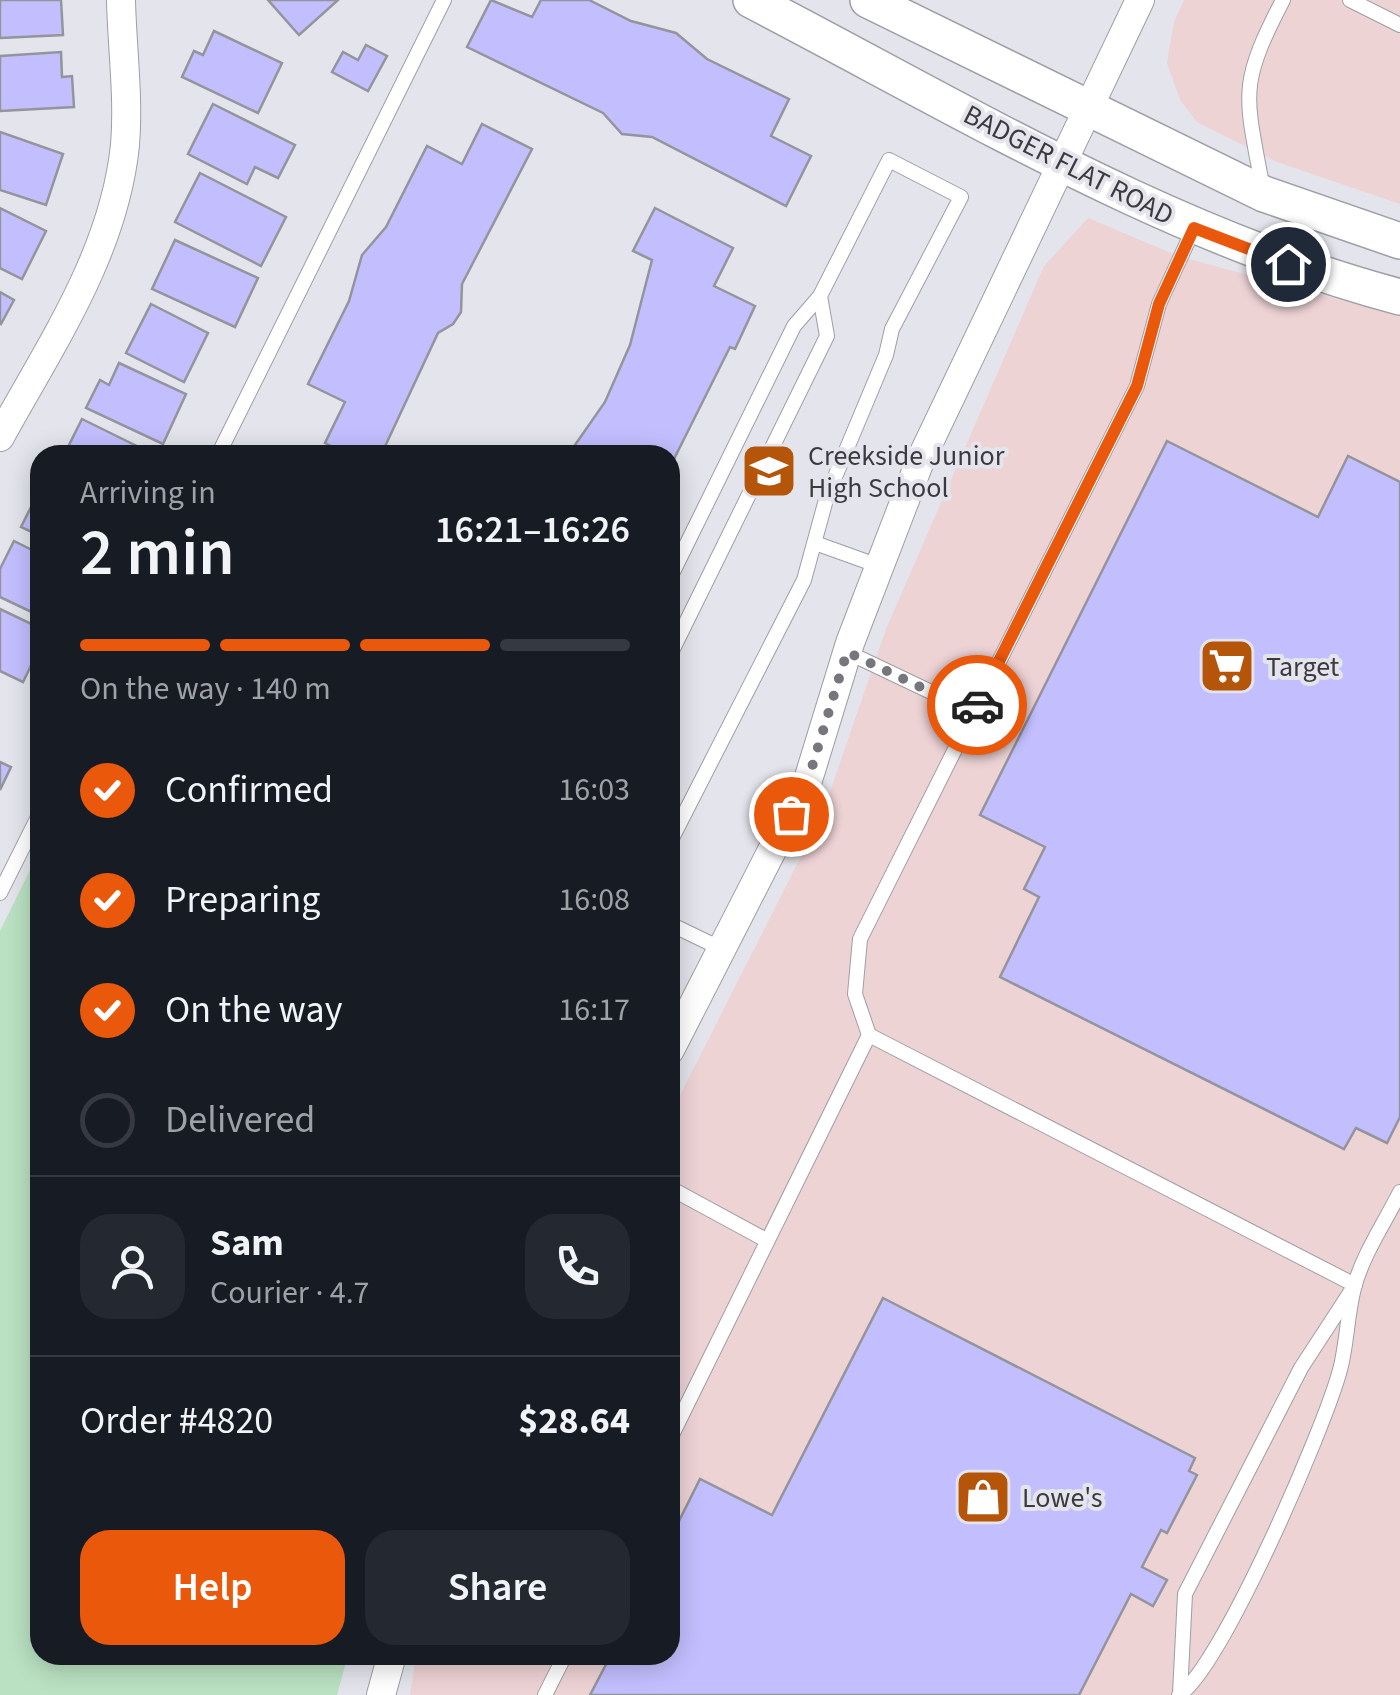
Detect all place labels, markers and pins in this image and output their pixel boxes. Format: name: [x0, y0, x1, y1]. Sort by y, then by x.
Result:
pin: [1246, 222, 1331, 307]
place label: Creekside Junior High School: [808, 436, 1005, 508]
school or university icon: Creekside Junior High School: [739, 441, 799, 501]
supermarket icon: Target: [1197, 636, 1257, 696]
place label: Target: [1266, 647, 1340, 687]
pin: [749, 772, 834, 857]
shop icon: Lowe's: [953, 1467, 1013, 1527]
place label: Lowe's: [1022, 1478, 1102, 1518]

